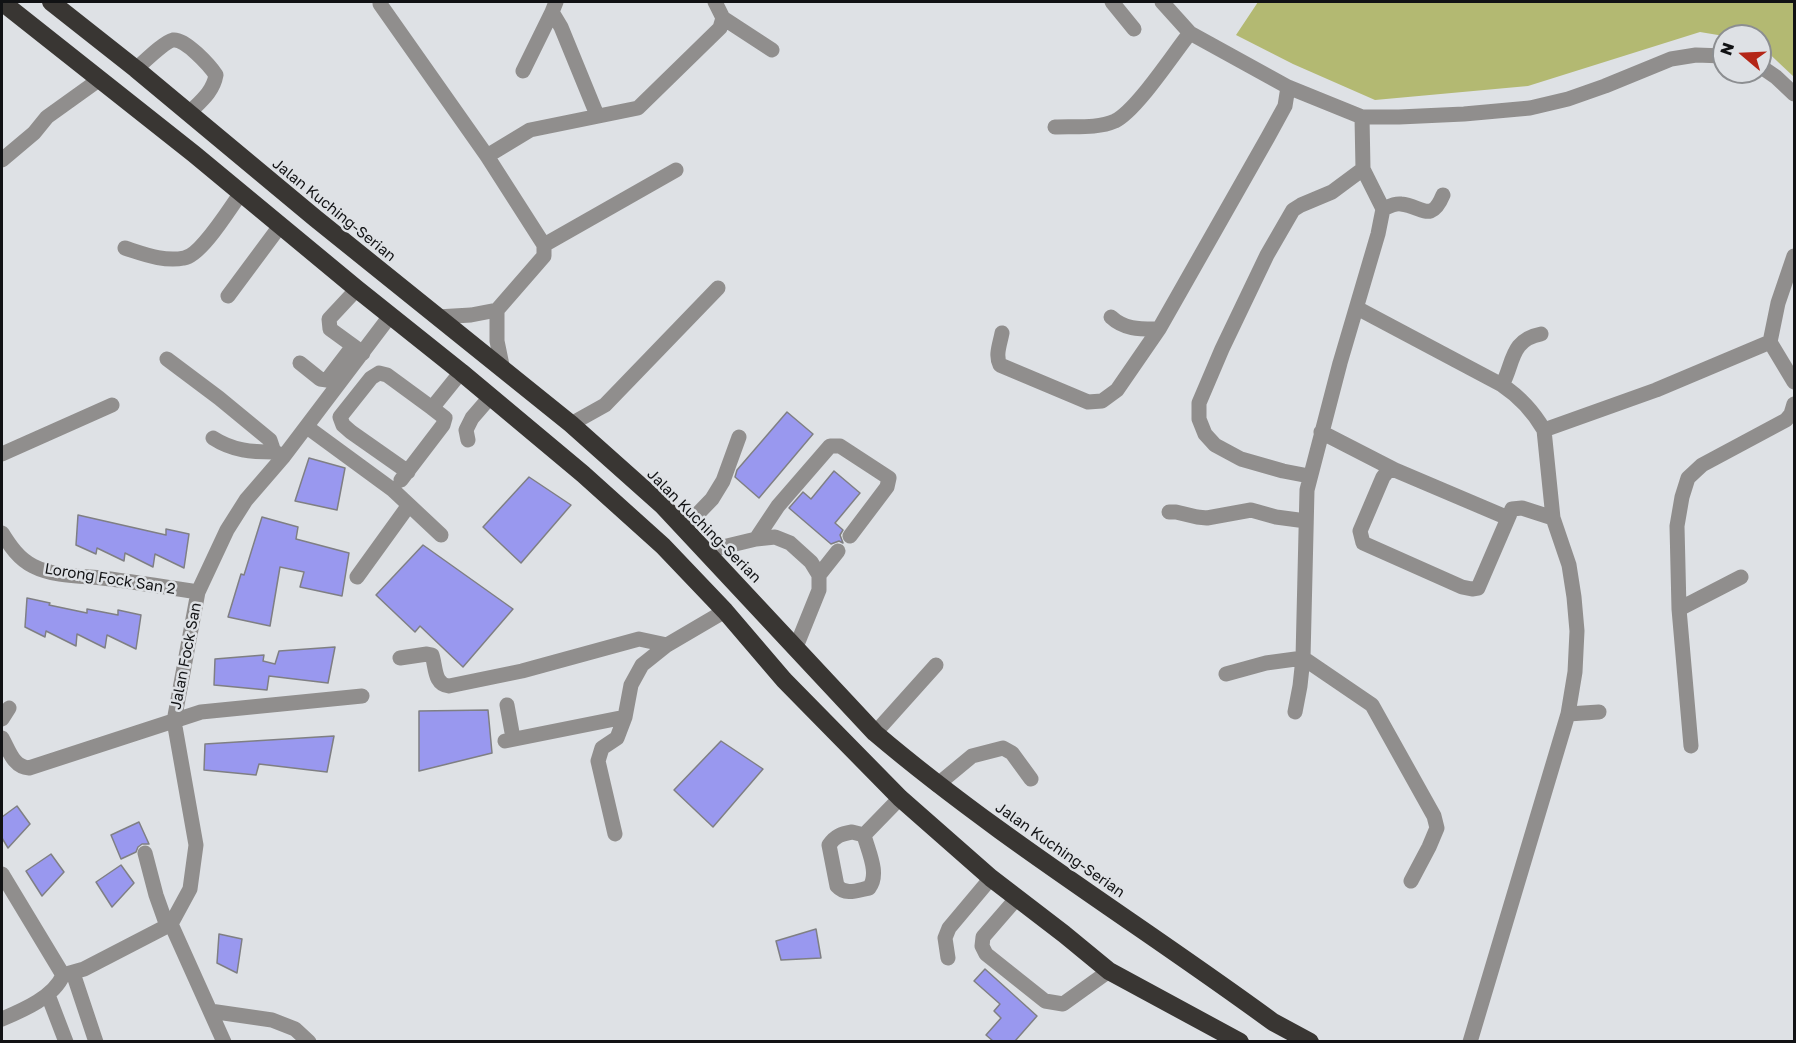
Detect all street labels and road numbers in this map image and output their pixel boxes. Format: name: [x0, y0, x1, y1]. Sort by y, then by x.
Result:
street label: Jalan Kuching-Serian: [269, 155, 399, 265]
street label: Jalan Kuching-Serian: [643, 465, 765, 587]
street label: Lorong Fock San 2: [43, 560, 177, 598]
street label: Jalan Fock San: [167, 601, 205, 711]
street label: Jalan Kuching-Serian: [992, 799, 1128, 901]

